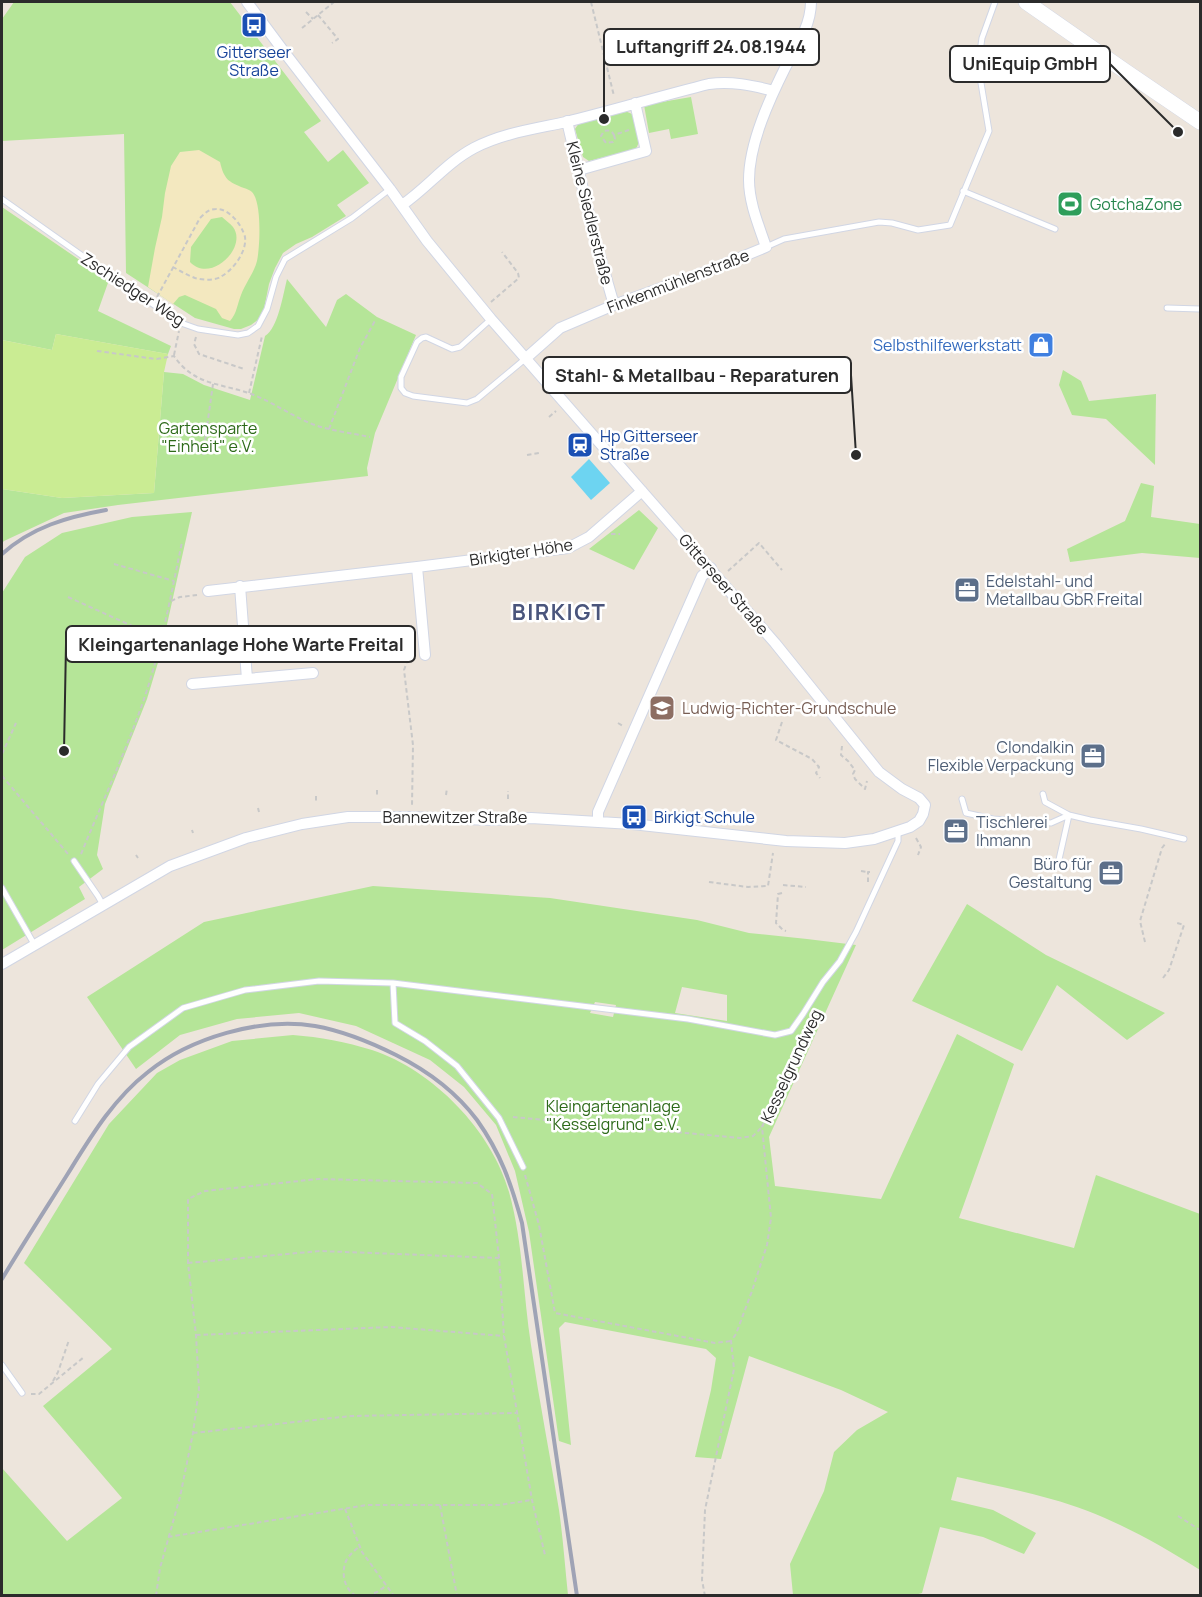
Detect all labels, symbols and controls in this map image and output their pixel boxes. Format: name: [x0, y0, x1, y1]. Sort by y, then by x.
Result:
bus stop icon: Gitterseer Straße: [239, 10, 269, 40]
callout: Luftangriff 24.08.1944: [604, 29, 819, 65]
text: Luftangriff 24.08.1944: [616, 34, 806, 58]
place label: Gitterseer Straße: [217, 41, 292, 81]
callout: UniEquip GmbH: [950, 46, 1110, 82]
text: UniEquip GmbH: [962, 51, 1098, 75]
street label: Kleine Siedlerstraße: [562, 139, 618, 287]
sports icon: GotchaZone: [1055, 189, 1085, 219]
place label: GotchaZone: [1090, 193, 1182, 215]
street label: Finkenmühlenstraße: [604, 244, 752, 318]
street label: Zschiedger Weg: [77, 247, 189, 331]
shop icon: Selbsthilfewerkstatt: [1026, 330, 1056, 360]
place label: Selbsthilfewerkstatt: [873, 334, 1022, 356]
callout: Stahl- & Metallbau - Reparaturen: [543, 357, 851, 393]
text: Stahl- & Metallbau - Reparaturen: [555, 363, 839, 387]
park label: Gartensparte "Einheit" e.V.: [159, 417, 257, 457]
place label: Hp Gitterseer Straße: [600, 425, 698, 465]
station icon: Hp Gitterseer Straße: [565, 430, 595, 460]
street label: Gitterseer Straße: [674, 529, 774, 639]
street label: Birkigter Höhe: [468, 533, 574, 571]
place label: Edelstahl- und Metallbau GbR Freital: [986, 570, 1142, 610]
office icon: Edelstahl- und Metallbau GbR Freital: [952, 575, 982, 605]
district label: BIRKIGT: [512, 597, 606, 627]
callout: Kleingartenanlage Hohe Warte Freital: [66, 626, 415, 662]
text: Kleingartenanlage Hohe Warte Freital: [78, 632, 404, 656]
school or university icon: Ludwig-Richter-Grundschule: [647, 693, 677, 723]
place label: Ludwig-Richter-Grundschule: [682, 697, 896, 719]
place label: Clondalkin Flexible Verpackung: [928, 736, 1074, 776]
office icon: Clondalkin Flexible Verpackung: [1078, 741, 1108, 771]
bus stop icon: Birkigt Schule: [619, 802, 649, 832]
street label: Bannewitzer Straße: [383, 806, 527, 828]
place label: Birkigt Schule: [654, 806, 755, 828]
place label: Tischlerei Ihmann: [976, 811, 1048, 851]
office icon: Tischlerei Ihmann: [941, 816, 971, 846]
place label: Büro für Gestaltung: [1009, 853, 1092, 893]
office icon: Büro für Gestaltung: [1096, 858, 1126, 888]
street label: Kesselgrundweg: [755, 1006, 827, 1126]
park label: Kleingartenanlage "Kesselgrund" e.V.: [546, 1095, 680, 1135]

